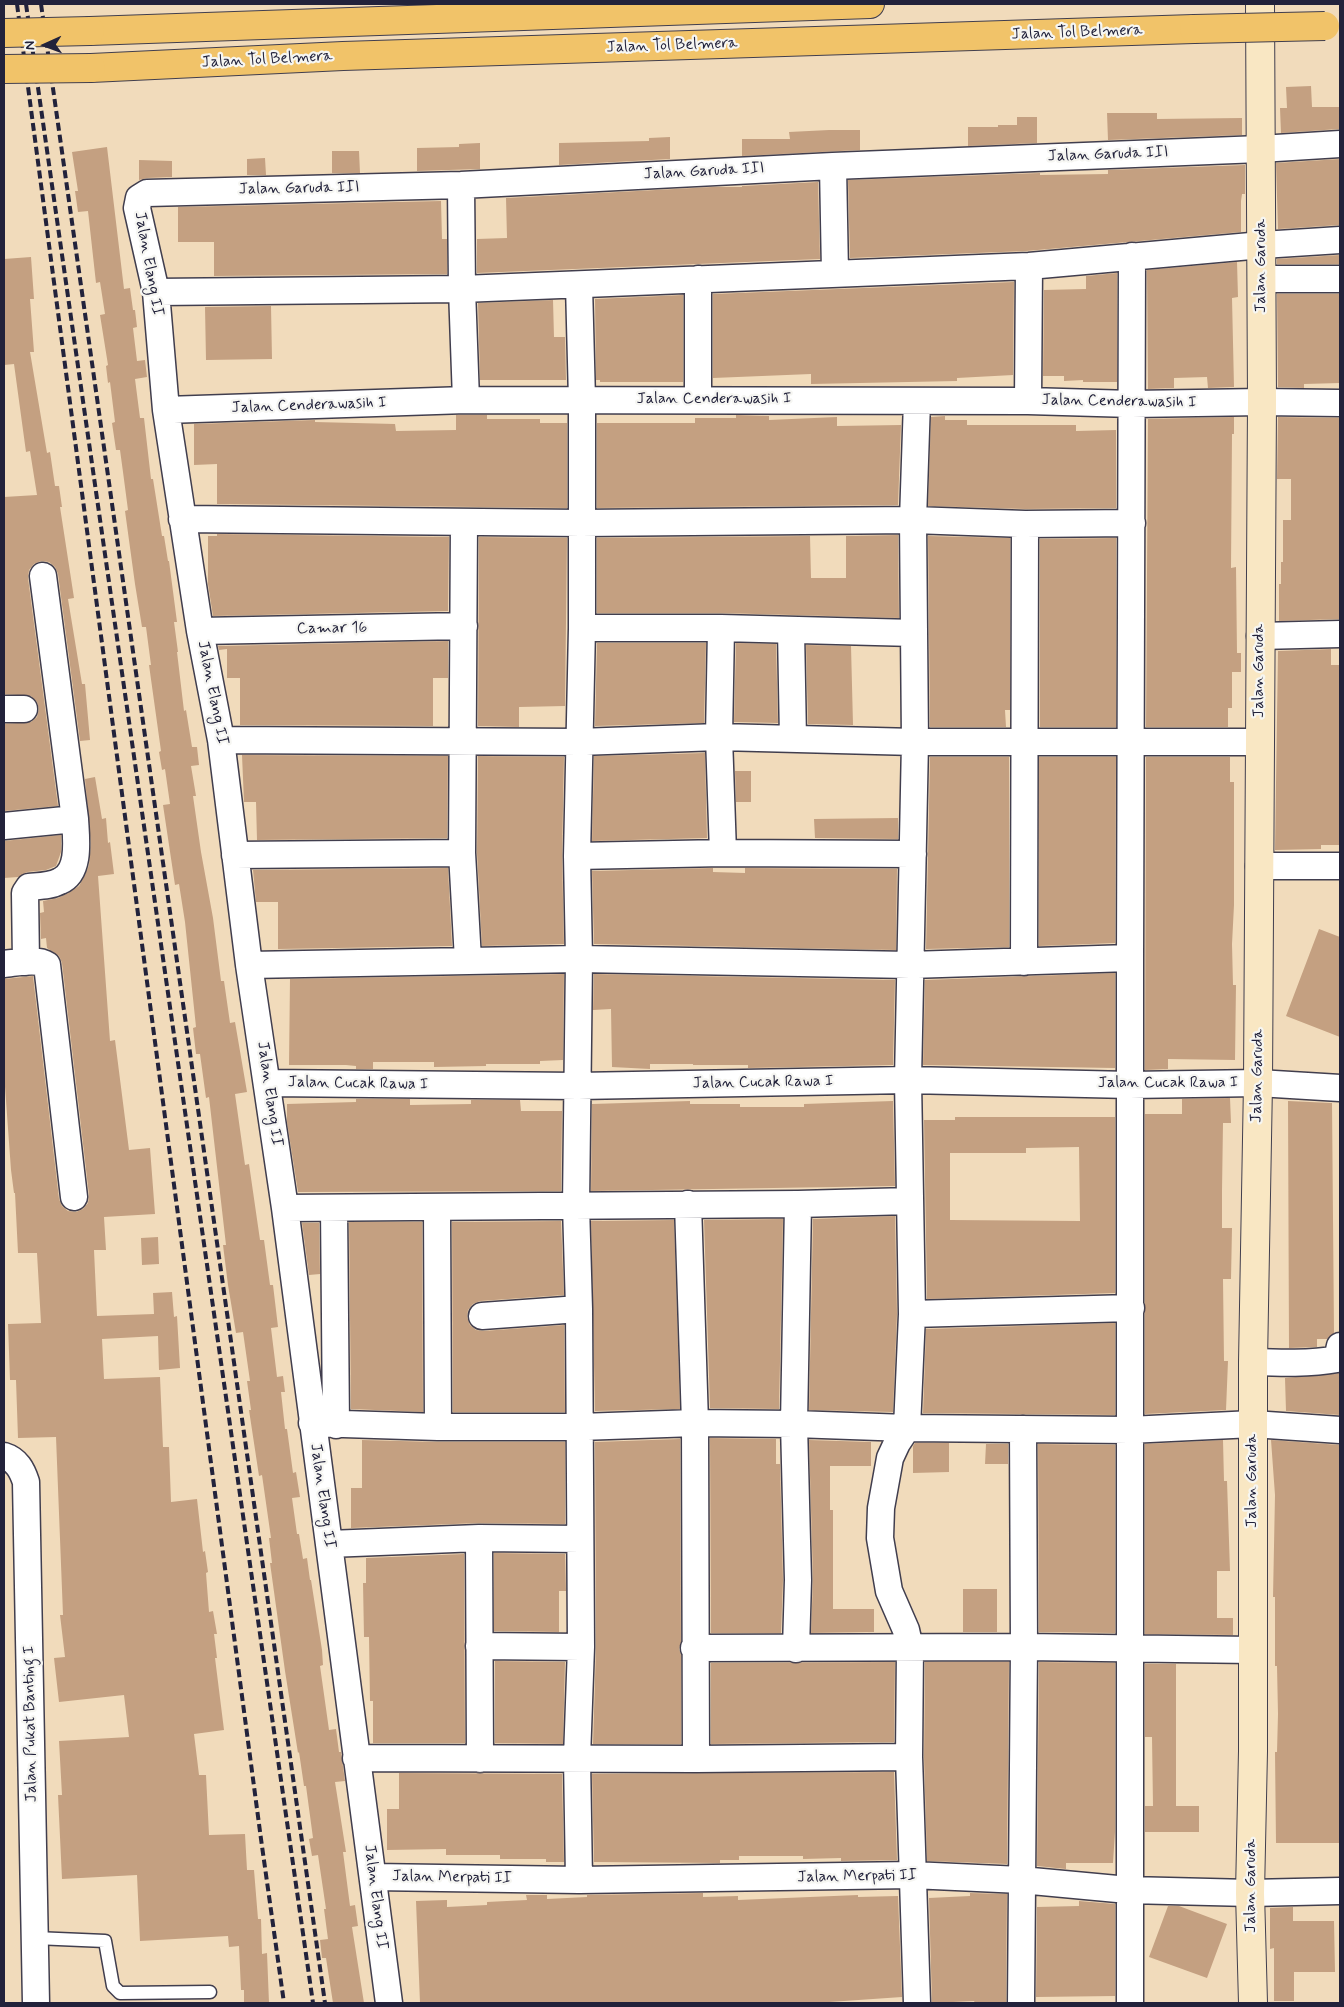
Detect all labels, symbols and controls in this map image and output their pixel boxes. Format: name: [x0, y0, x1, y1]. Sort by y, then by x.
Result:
north arrow: [20, 20, 70, 70]
street label: Jalan Tol Belmera: [1011, 21, 1143, 45]
street label: Jalan Tol Belmera: [606, 34, 738, 58]
text: N: [21, 41, 39, 51]
street label: Jalan Tol Belmera: [201, 47, 333, 73]
street label: Jalan Garuda III: [1047, 143, 1169, 167]
street label: Jalan Garuda III: [643, 159, 765, 185]
street label: Jalan Garuda III: [238, 178, 360, 200]
street label: Jalan Elang II: [129, 210, 167, 318]
street label: Jalan Garuda: [1252, 219, 1272, 313]
street label: Jalan Cenderawasih I: [636, 390, 792, 410]
street label: Jalan Cenderawasih I: [1041, 391, 1197, 413]
street label: Jalan Cenderawasih I: [231, 394, 387, 418]
street label: Camar 16: [297, 619, 367, 639]
street label: Jalan Garuda: [1250, 624, 1270, 718]
street label: Jalan Elang II: [192, 639, 232, 747]
street label: Jalan Garuda: [1248, 1029, 1268, 1123]
street label: Jalan Elang II: [252, 1040, 286, 1148]
street label: Jalan Cucak Rawa I: [693, 1072, 833, 1094]
street label: Jalan Cucak Rawa I: [288, 1073, 428, 1095]
street label: Jalan Cucak Rawa I: [1098, 1074, 1238, 1094]
street label: Jalan Garuda: [1243, 1434, 1263, 1528]
street label: Jalan Elang II: [305, 1442, 339, 1550]
street label: Jalan Pukat Banting I: [20, 1645, 42, 1803]
street label: Jalan Garuda: [1242, 1839, 1262, 1933]
street label: Jalan Elang II: [359, 1843, 391, 1951]
street label: Jalan Merpati II: [797, 1866, 917, 1888]
street label: Jalan Merpati II: [392, 1867, 512, 1889]

